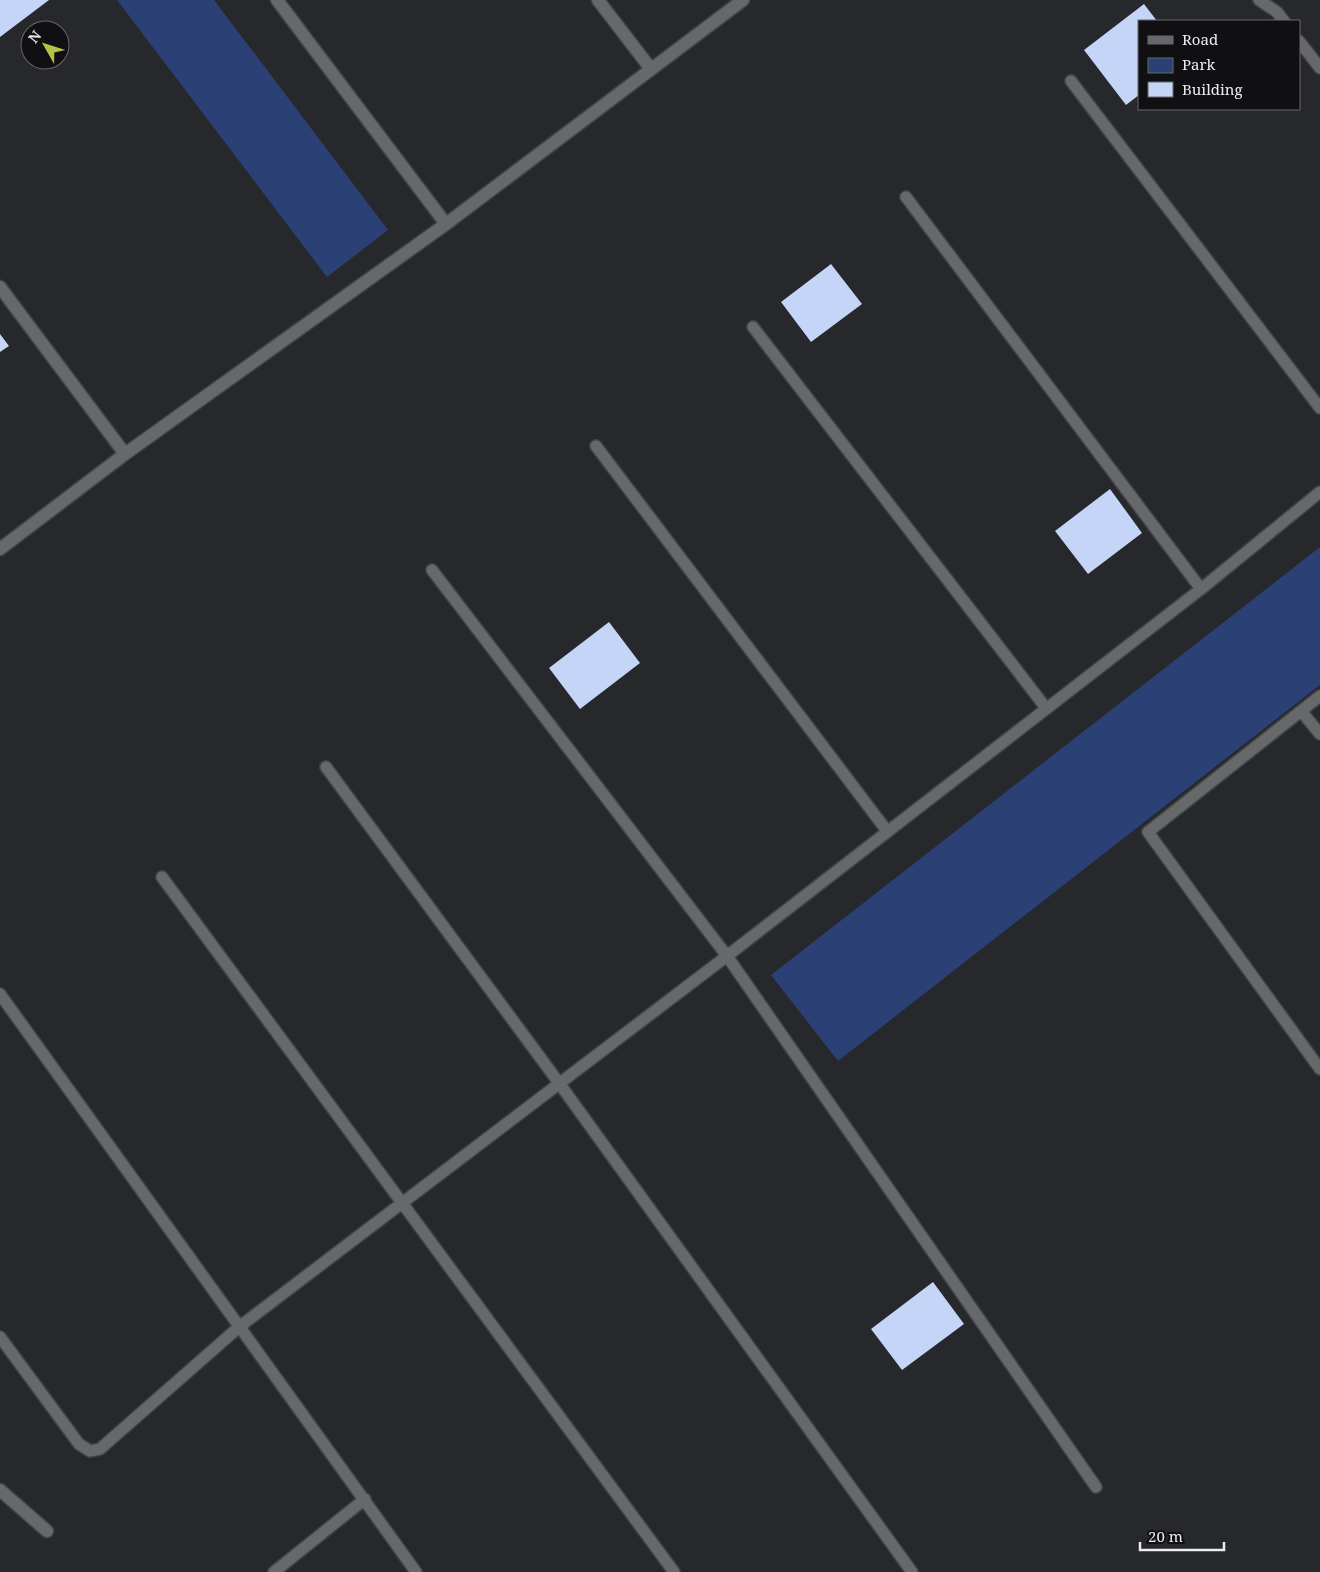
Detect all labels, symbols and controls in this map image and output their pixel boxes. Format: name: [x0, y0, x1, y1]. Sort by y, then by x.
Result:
north arrow: [20, 20, 70, 70]
legend: [1138, 20, 1300, 110]
text: N: [24, 26, 45, 47]
text: Road: [1182, 29, 1218, 49]
text: Park: [1182, 54, 1216, 74]
text: Building: [1182, 79, 1243, 99]
scale bar: [1140, 1520, 1224, 1552]
text: 20 m: [1148, 1526, 1183, 1546]

